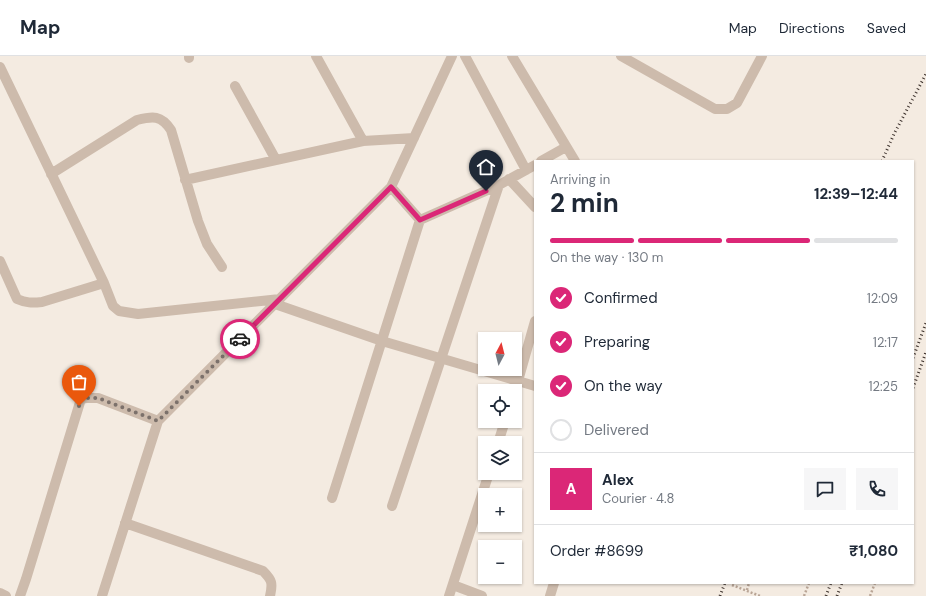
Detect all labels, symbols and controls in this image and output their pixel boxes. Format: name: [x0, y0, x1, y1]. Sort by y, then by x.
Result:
text: Map: [20, 15, 60, 40]
text: Map: [729, 19, 757, 37]
text: Directions: [779, 19, 845, 37]
text: Saved: [867, 19, 906, 37]
pin: [469, 150, 503, 191]
icon: home: [475, 156, 497, 178]
text: Arriving in: [550, 171, 610, 188]
text: 12:39–12:44: [814, 184, 898, 204]
text: 2 min: [550, 186, 619, 220]
text: On the way · 130 m: [550, 249, 663, 266]
icon: check: [550, 287, 572, 309]
text: Confirmed: [584, 288, 658, 308]
text: 12:09: [867, 290, 898, 307]
courier: [220, 319, 260, 359]
icon: car: [229, 328, 251, 350]
icon: check: [550, 331, 572, 353]
north arrow: [478, 332, 522, 376]
map controls: [478, 332, 522, 584]
text: Preparing: [584, 332, 650, 352]
text: 12:17: [873, 334, 898, 351]
pin: [62, 365, 96, 406]
icon: bag: [68, 371, 90, 393]
icon: check: [550, 375, 572, 397]
text: On the way: [584, 376, 663, 396]
text: 12:25: [868, 378, 898, 395]
button: locate: [478, 384, 522, 428]
text: Delivered: [584, 420, 649, 440]
button: layers: [478, 436, 522, 480]
button: chat: [804, 468, 846, 510]
button: phone: [856, 468, 898, 510]
text: Alex: [602, 470, 634, 490]
text: A: [566, 479, 576, 499]
button: +: [478, 488, 522, 532]
text: Courier · 4.8: [602, 490, 674, 507]
button: −: [478, 540, 522, 584]
text: Order #8699: [550, 541, 643, 561]
text: ₹1,080: [849, 541, 898, 561]

